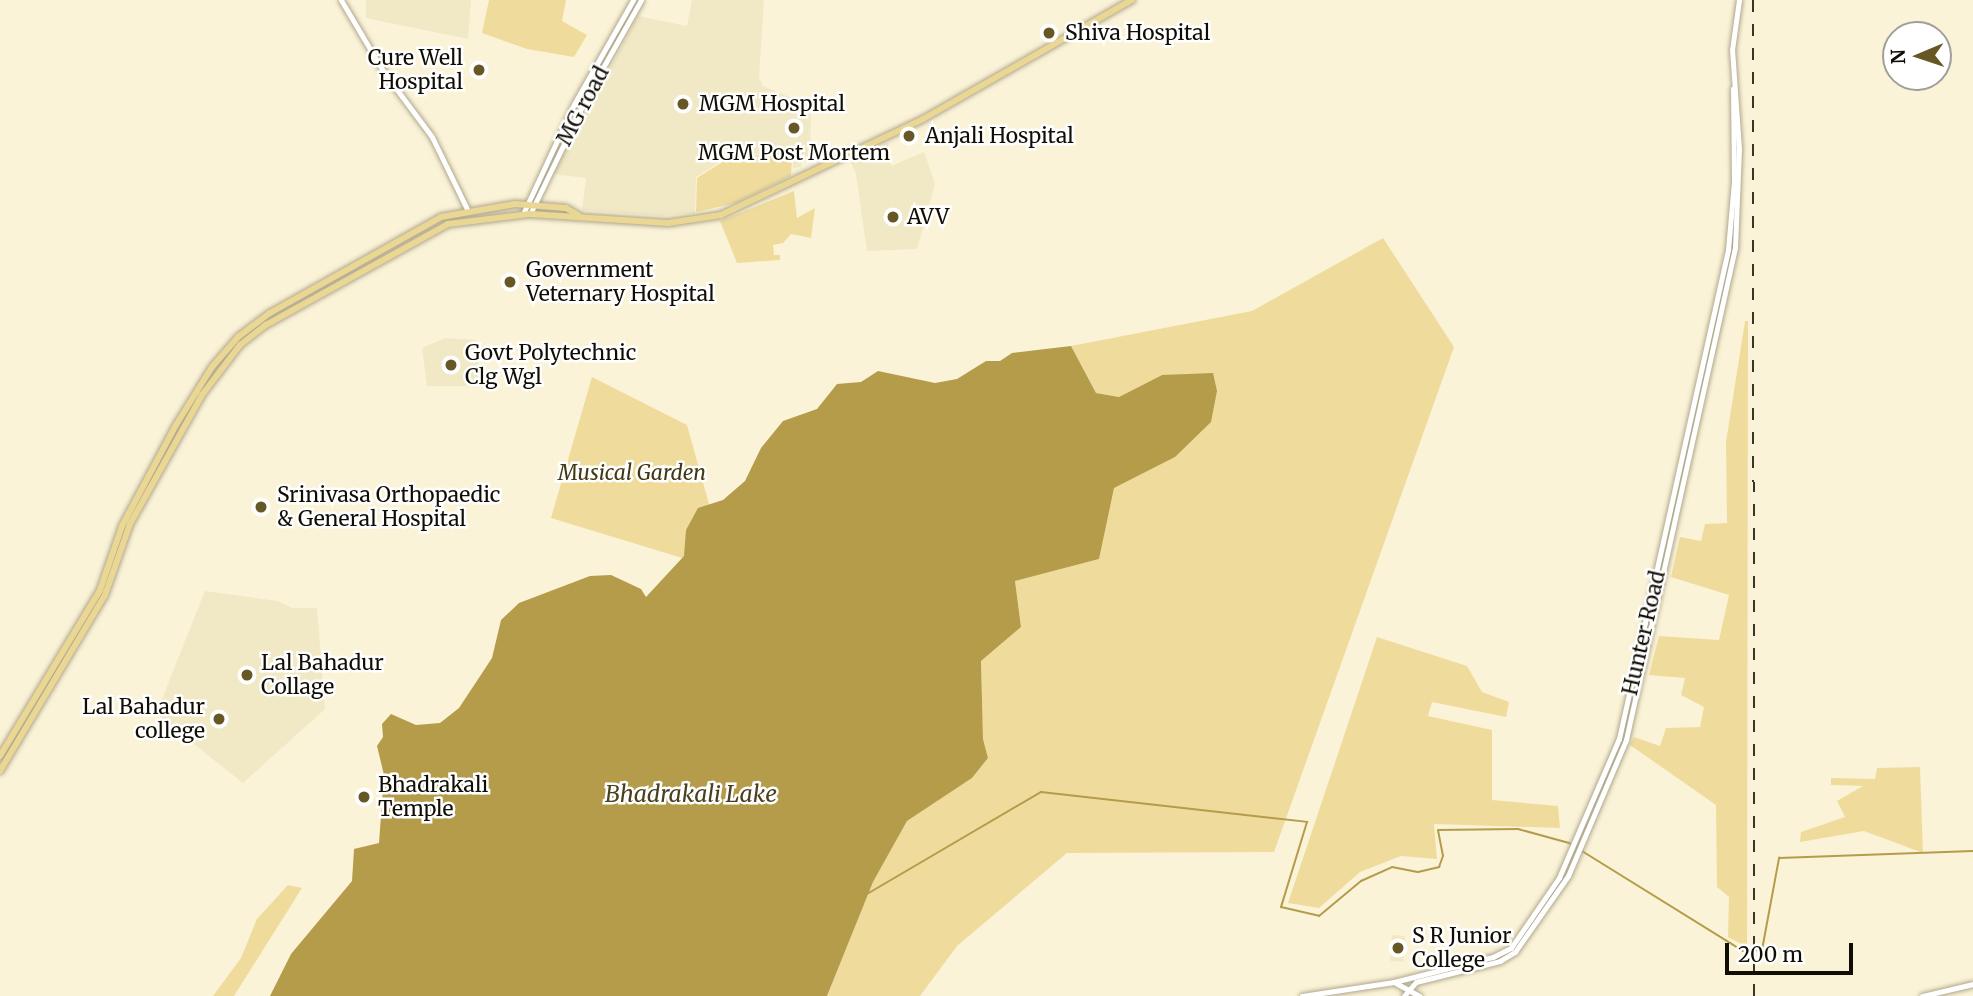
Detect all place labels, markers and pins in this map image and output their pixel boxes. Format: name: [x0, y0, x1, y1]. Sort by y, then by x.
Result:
place label: Shiva Hospital: [1065, 20, 1210, 46]
marker: Shiva Hospital: [1039, 23, 1059, 43]
place label: Cure Well Hospital: [368, 45, 463, 95]
marker: Cure Well Hospital: [469, 60, 489, 80]
place label: MGM Hospital: [699, 91, 845, 117]
marker: MGM Hospital: [673, 94, 693, 114]
marker: MGM Post Mortem: [784, 118, 804, 138]
place label: Anjali Hospital: [925, 123, 1074, 149]
marker: Anjali Hospital: [899, 126, 919, 146]
place label: MGM Post Mortem: [698, 140, 890, 166]
place label: AVV: [907, 204, 949, 230]
marker: AVV: [885, 209, 901, 225]
place label: Government Veternary Hospital: [526, 257, 715, 307]
marker: Government Veternary Hospital: [500, 272, 520, 292]
place label: Govt Polytechnic Clg Wgl: [465, 340, 636, 390]
marker: Govt Polytechnic Clg Wgl: [443, 357, 459, 373]
place label: Srinivasa Orthopaedic & General Hospital: [277, 482, 500, 532]
marker: Srinivasa Orthopaedic & General Hospital: [251, 497, 271, 517]
place label: Lal Bahadur Collage: [261, 650, 384, 700]
marker: Lal Bahadur Collage: [239, 667, 255, 683]
place label: Lal Bahadur college: [82, 694, 205, 744]
marker: Lal Bahadur college: [211, 711, 227, 727]
place label: Bhadrakali Temple: [378, 772, 488, 822]
marker: Bhadrakali Temple: [356, 789, 372, 805]
place label: S R Junior College: [1412, 923, 1511, 973]
marker: S R Junior College: [1390, 940, 1406, 956]

